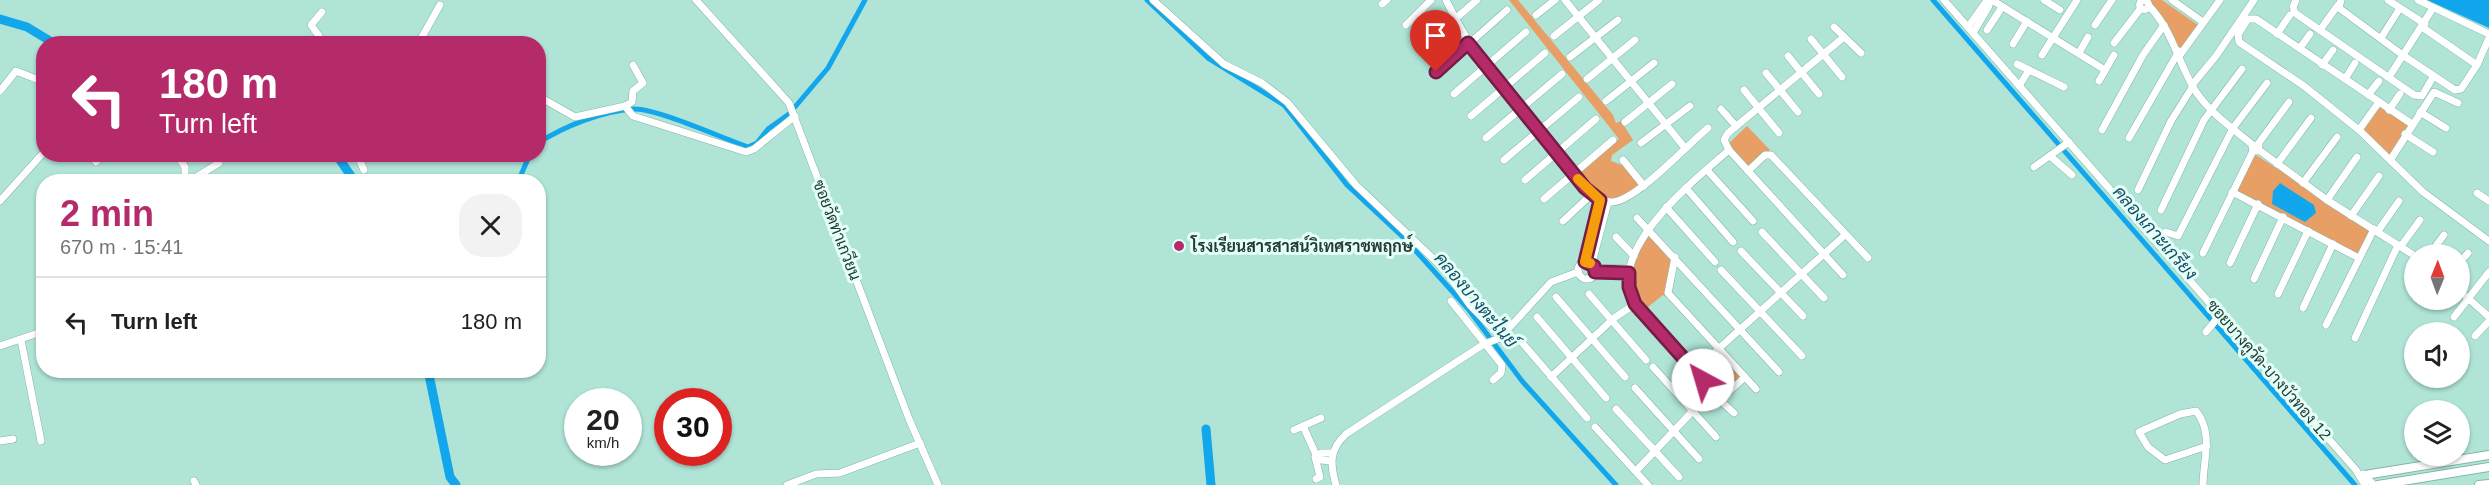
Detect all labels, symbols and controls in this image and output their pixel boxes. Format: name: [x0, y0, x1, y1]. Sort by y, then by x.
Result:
pin: [1410, 10, 1461, 72]
icon: arrive: [1419, 19, 1452, 52]
icon: left: [60, 60, 138, 138]
text: 180 m: [159, 60, 278, 107]
text: Turn left: [159, 109, 257, 139]
street label: ซอยวัดท่าเกวียน: [810, 176, 867, 283]
water label: คลองเกาะเกรียง: [2109, 180, 2203, 284]
text: 2 min: [60, 193, 154, 234]
button: close: [459, 194, 522, 257]
place label: โรงเรียนสารสาสน์วิเทศราชพฤกษ์: [1190, 234, 1414, 256]
text: 670 m · 15:41: [60, 236, 183, 258]
marker: โรงเรียนสารสาสน์วิเทศราชพฤกษ์: [1172, 239, 1186, 253]
north arrow: [2404, 244, 2470, 310]
map controls: [2404, 244, 2470, 466]
water label: คลองบางตะไนย์: [1430, 246, 1526, 354]
street label: ซอยบางคูวัด-บางบัวทอง 12: [2201, 295, 2336, 445]
icon: left: [60, 306, 93, 339]
text: Turn left: [111, 309, 197, 334]
text: 180 m: [461, 309, 522, 334]
button: sound: [2404, 322, 2470, 388]
position arrow: [1671, 348, 1735, 412]
speed limit sign: 30: [654, 388, 732, 466]
button: layers: [2404, 400, 2470, 466]
text: 20: [586, 403, 620, 436]
text: km/h: [587, 434, 619, 451]

